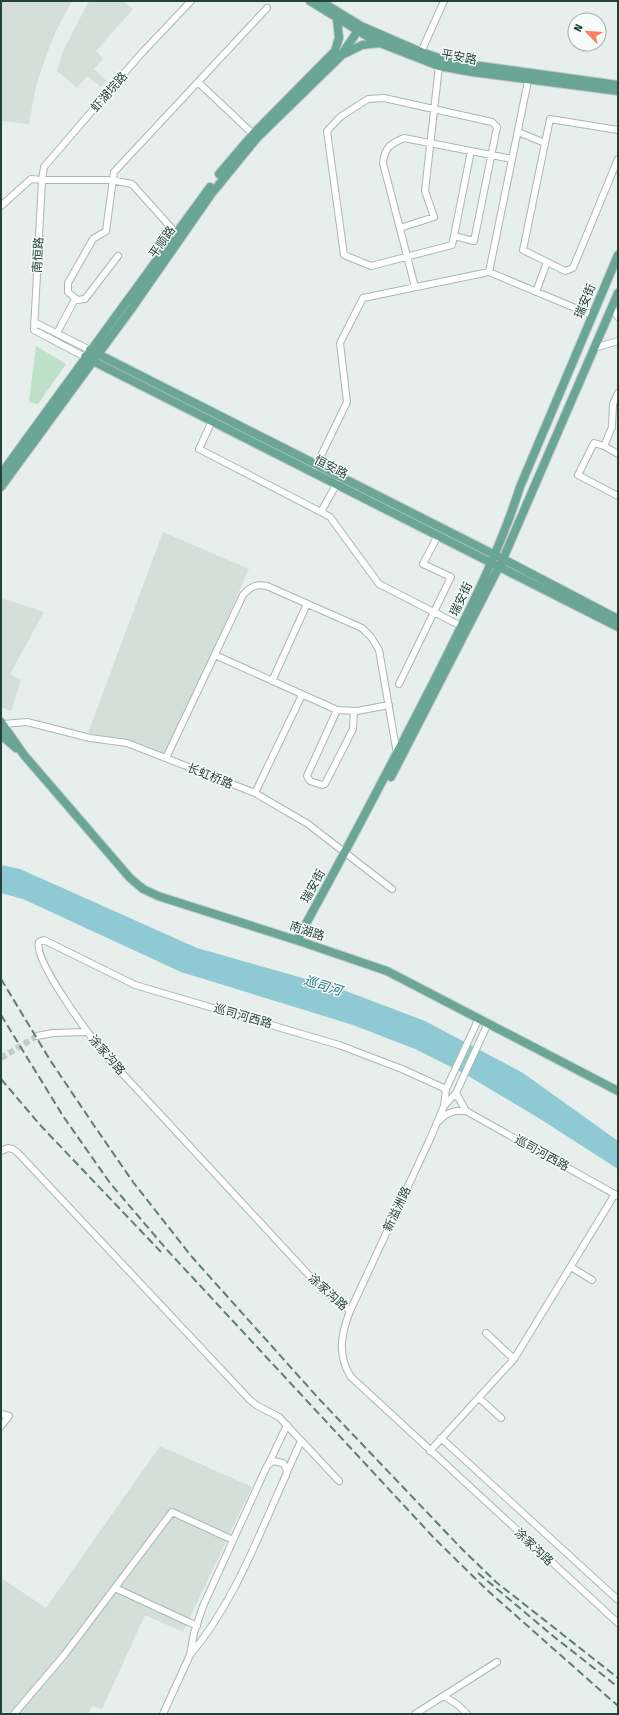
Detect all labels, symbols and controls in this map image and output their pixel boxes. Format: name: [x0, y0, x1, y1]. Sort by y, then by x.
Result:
north arrow: [567, 12, 607, 52]
text: N: [571, 22, 586, 34]
street label: 平安路: [440, 47, 478, 67]
street label: 虾湖垸路: [88, 69, 130, 115]
street label: 平顺路: [146, 223, 178, 261]
street label: 南恒路: [30, 237, 46, 273]
street label: 瑞安街: [572, 282, 598, 320]
street label: 恒安路: [312, 453, 350, 481]
street label: 瑞安街: [447, 580, 475, 618]
street label: 长虹桥路: [185, 761, 235, 791]
street label: 瑞安街: [298, 867, 328, 905]
street label: 南湖路: [288, 919, 326, 943]
water label: 巡司河: [302, 973, 347, 999]
street label: 巡司河西路: [212, 1001, 274, 1031]
street label: 涂家沟路: [86, 1032, 128, 1078]
street label: 巡司河西路: [512, 1132, 572, 1174]
street label: 新溢洲路: [381, 1184, 413, 1234]
street label: 涂家沟路: [305, 1271, 351, 1313]
street label: 涂家沟路: [512, 1526, 556, 1568]

